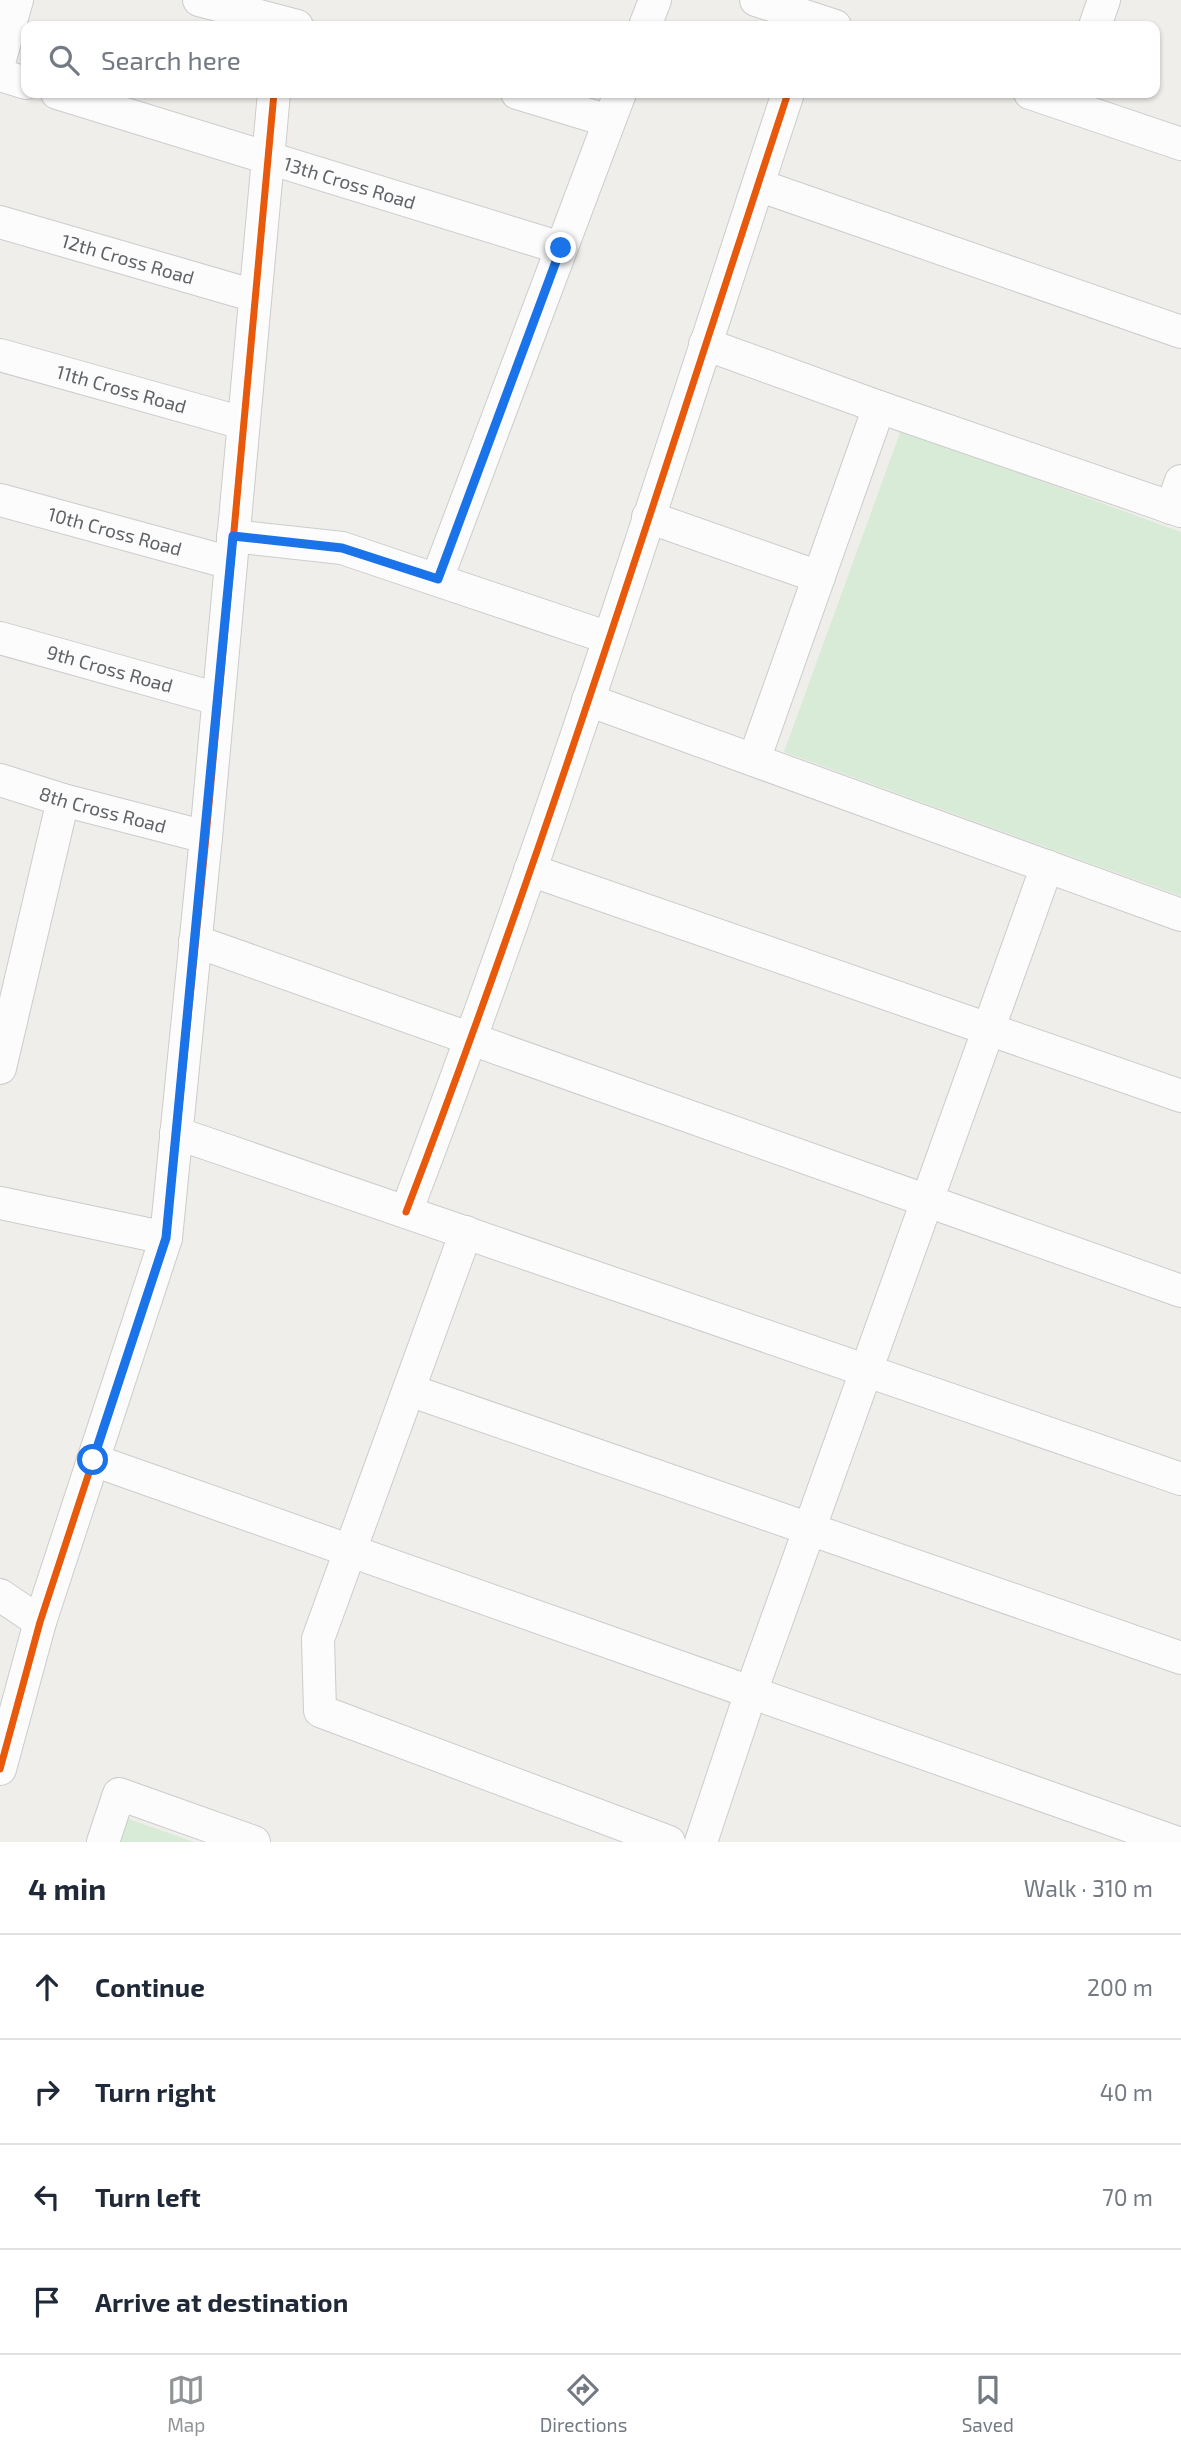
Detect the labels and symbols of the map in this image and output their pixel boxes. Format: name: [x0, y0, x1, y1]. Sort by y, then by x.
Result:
street label: 13th Cross Road: [281, 151, 419, 214]
street label: 12th Cross Road: [59, 228, 197, 289]
route end: [545, 232, 576, 263]
street label: 11th Cross Road: [54, 359, 189, 418]
street label: 10th Cross Road: [45, 502, 185, 560]
street label: 9th Cross Road: [44, 640, 176, 697]
street label: 8th Cross Road: [36, 781, 169, 837]
route start: [77, 1444, 108, 1475]

